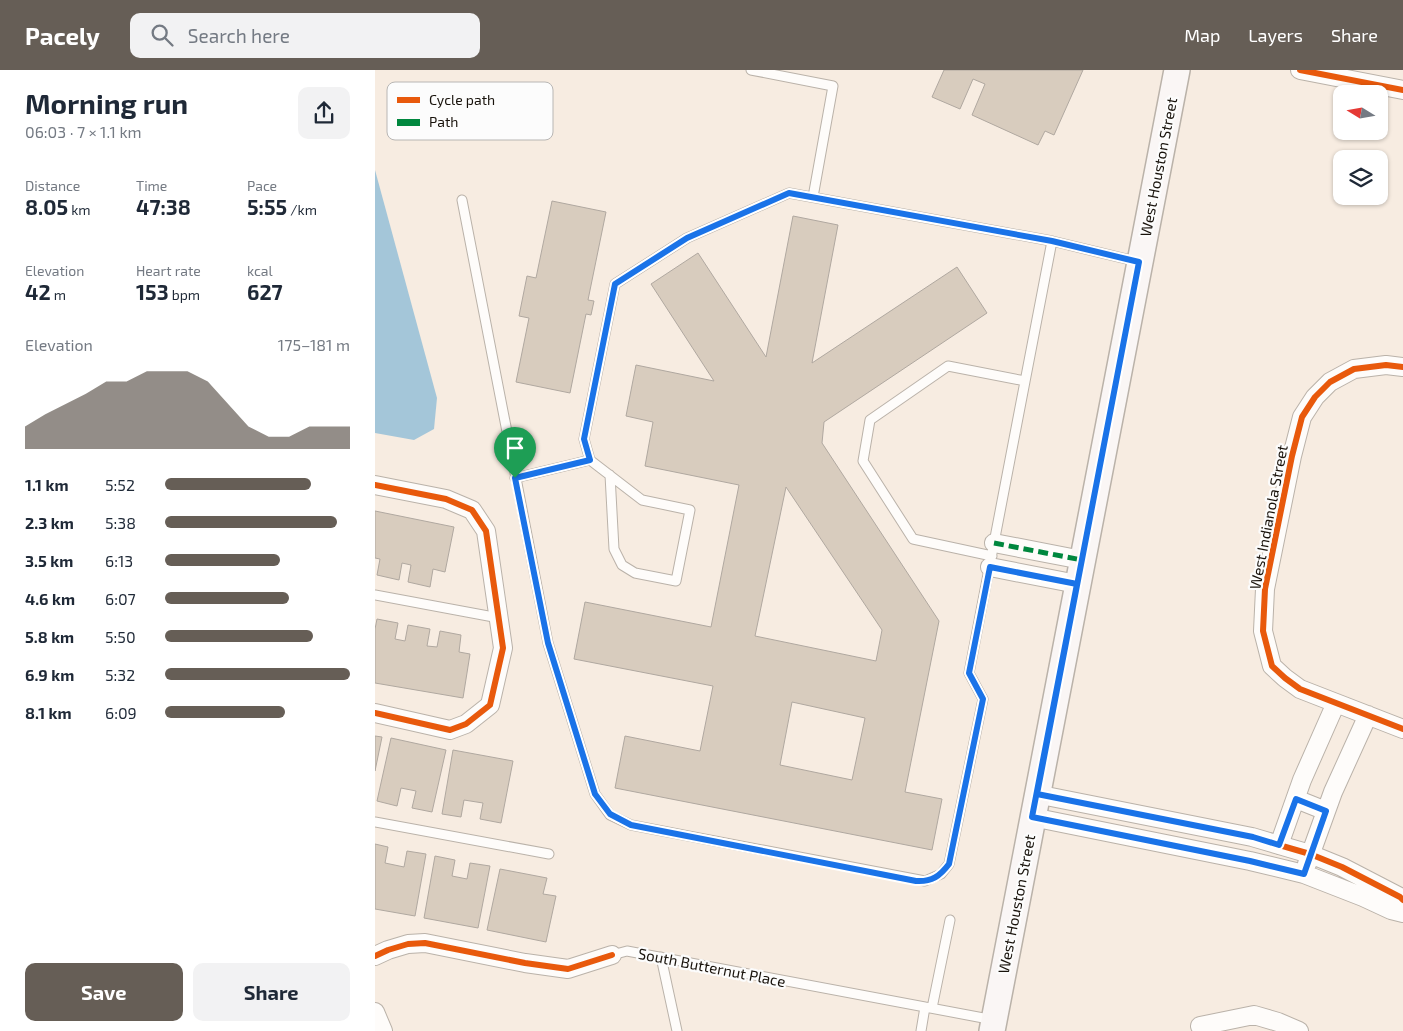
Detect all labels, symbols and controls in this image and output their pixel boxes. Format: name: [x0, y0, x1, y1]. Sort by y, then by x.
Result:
search box: [130, 13, 480, 58]
text: Pacely: [25, 21, 100, 50]
icon: search: [148, 21, 176, 49]
text: Search here: [188, 24, 290, 47]
text: Map: [1184, 24, 1220, 46]
text: Layers: [1248, 24, 1303, 46]
text: Share: [1331, 24, 1378, 46]
legend: [387, 82, 553, 140]
north arrow: [1333, 85, 1387, 140]
map controls: [1333, 85, 1388, 205]
text: Morning run: [25, 86, 188, 120]
button: share: [298, 87, 350, 139]
text: Cycle path: [429, 91, 495, 108]
street label: West Houston Street: [1136, 96, 1180, 238]
text: Path: [429, 113, 458, 130]
text: 06:03 · 7 × 1.1 km: [25, 122, 142, 141]
button: layers: [1333, 150, 1388, 205]
text: Distance: [25, 177, 80, 194]
text: Time: [136, 177, 167, 194]
text: Pace: [247, 177, 277, 194]
text: 8.05: [25, 194, 68, 219]
text: 47:38: [136, 194, 191, 219]
text: 5:55: [247, 194, 287, 219]
text: km: [68, 201, 91, 218]
text: /km: [287, 201, 317, 218]
text: Elevation: [25, 262, 84, 279]
text: Heart rate: [136, 262, 201, 279]
text: kcal: [247, 262, 273, 279]
text: 42: [25, 279, 51, 304]
text: 153: [136, 279, 169, 304]
text: 627: [247, 279, 283, 304]
text: m: [51, 286, 66, 303]
text: bpm: [169, 286, 200, 303]
text: Elevation: [25, 335, 93, 354]
text: 175–181 m: [278, 335, 350, 354]
pin: [494, 427, 536, 478]
icon: arrive: [501, 434, 529, 462]
street label: West Indianola Street: [1245, 443, 1291, 591]
text: 1.1 km: [25, 475, 69, 494]
text: 5:52: [105, 475, 135, 494]
text: 2.3 km: [25, 513, 74, 532]
text: 5:38: [105, 513, 136, 532]
text: 3.5 km: [25, 551, 73, 570]
text: 6:13: [105, 551, 133, 570]
text: 4.6 km: [25, 589, 75, 608]
text: 6:07: [105, 589, 136, 608]
text: 5.8 km: [25, 627, 74, 646]
text: 5:50: [105, 627, 136, 646]
text: 6.9 km: [25, 665, 74, 684]
text: 5:32: [105, 665, 135, 684]
text: 8.1 km: [25, 703, 72, 722]
text: 6:09: [105, 703, 137, 722]
street label: West Houston Street: [994, 833, 1038, 975]
street label: South Butternut Place: [637, 944, 787, 990]
button: Save: [25, 963, 183, 1021]
button: Share: [193, 963, 350, 1021]

